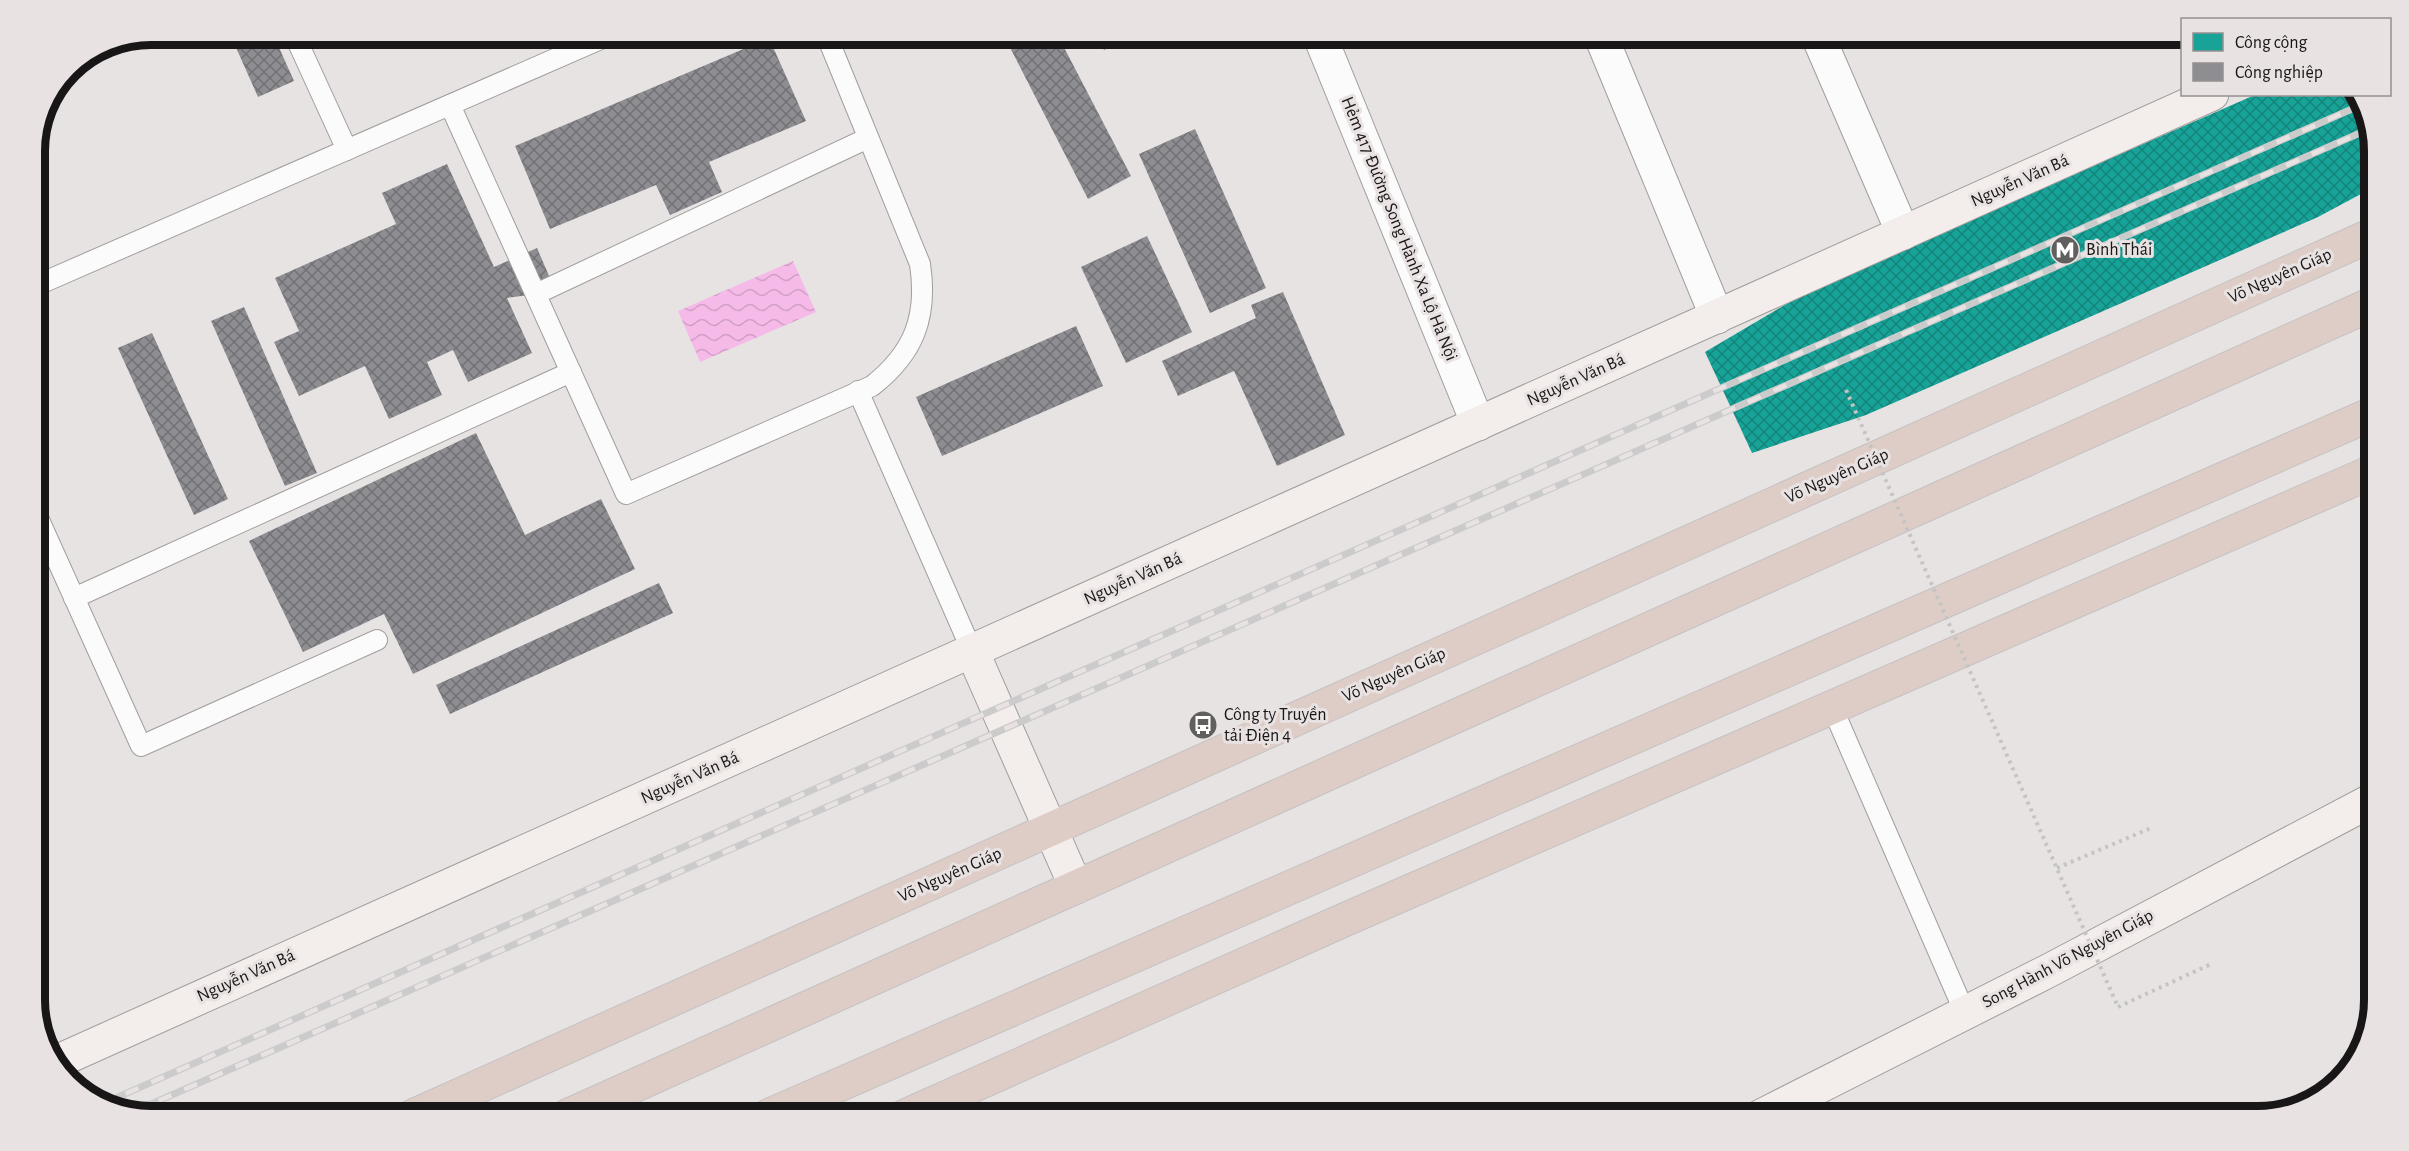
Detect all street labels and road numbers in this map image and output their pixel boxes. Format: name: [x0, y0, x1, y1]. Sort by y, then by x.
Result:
street label: Hẻm 417 Đường Song Hành Xa Lộ Hà Nội: [1338, 94, 1460, 364]
street label: Nguyễn Văn Bá: [1968, 150, 2072, 211]
street label: Võ Nguyên Giáp: [2225, 245, 2335, 307]
street label: Nguyễn Văn Bá: [1524, 349, 1628, 410]
street label: Võ Nguyên Giáp: [1782, 445, 1892, 507]
street label: Nguyễn Văn Bá: [1081, 548, 1185, 609]
street label: Võ Nguyên Giáp: [1339, 644, 1449, 706]
street label: Nguyễn Văn Bá: [638, 747, 742, 808]
street label: Võ Nguyên Giáp: [895, 844, 1005, 906]
street label: Song Hành Võ Nguyên Giáp: [1980, 906, 2156, 1012]
street label: Nguyễn Văn Bá: [194, 945, 298, 1006]

